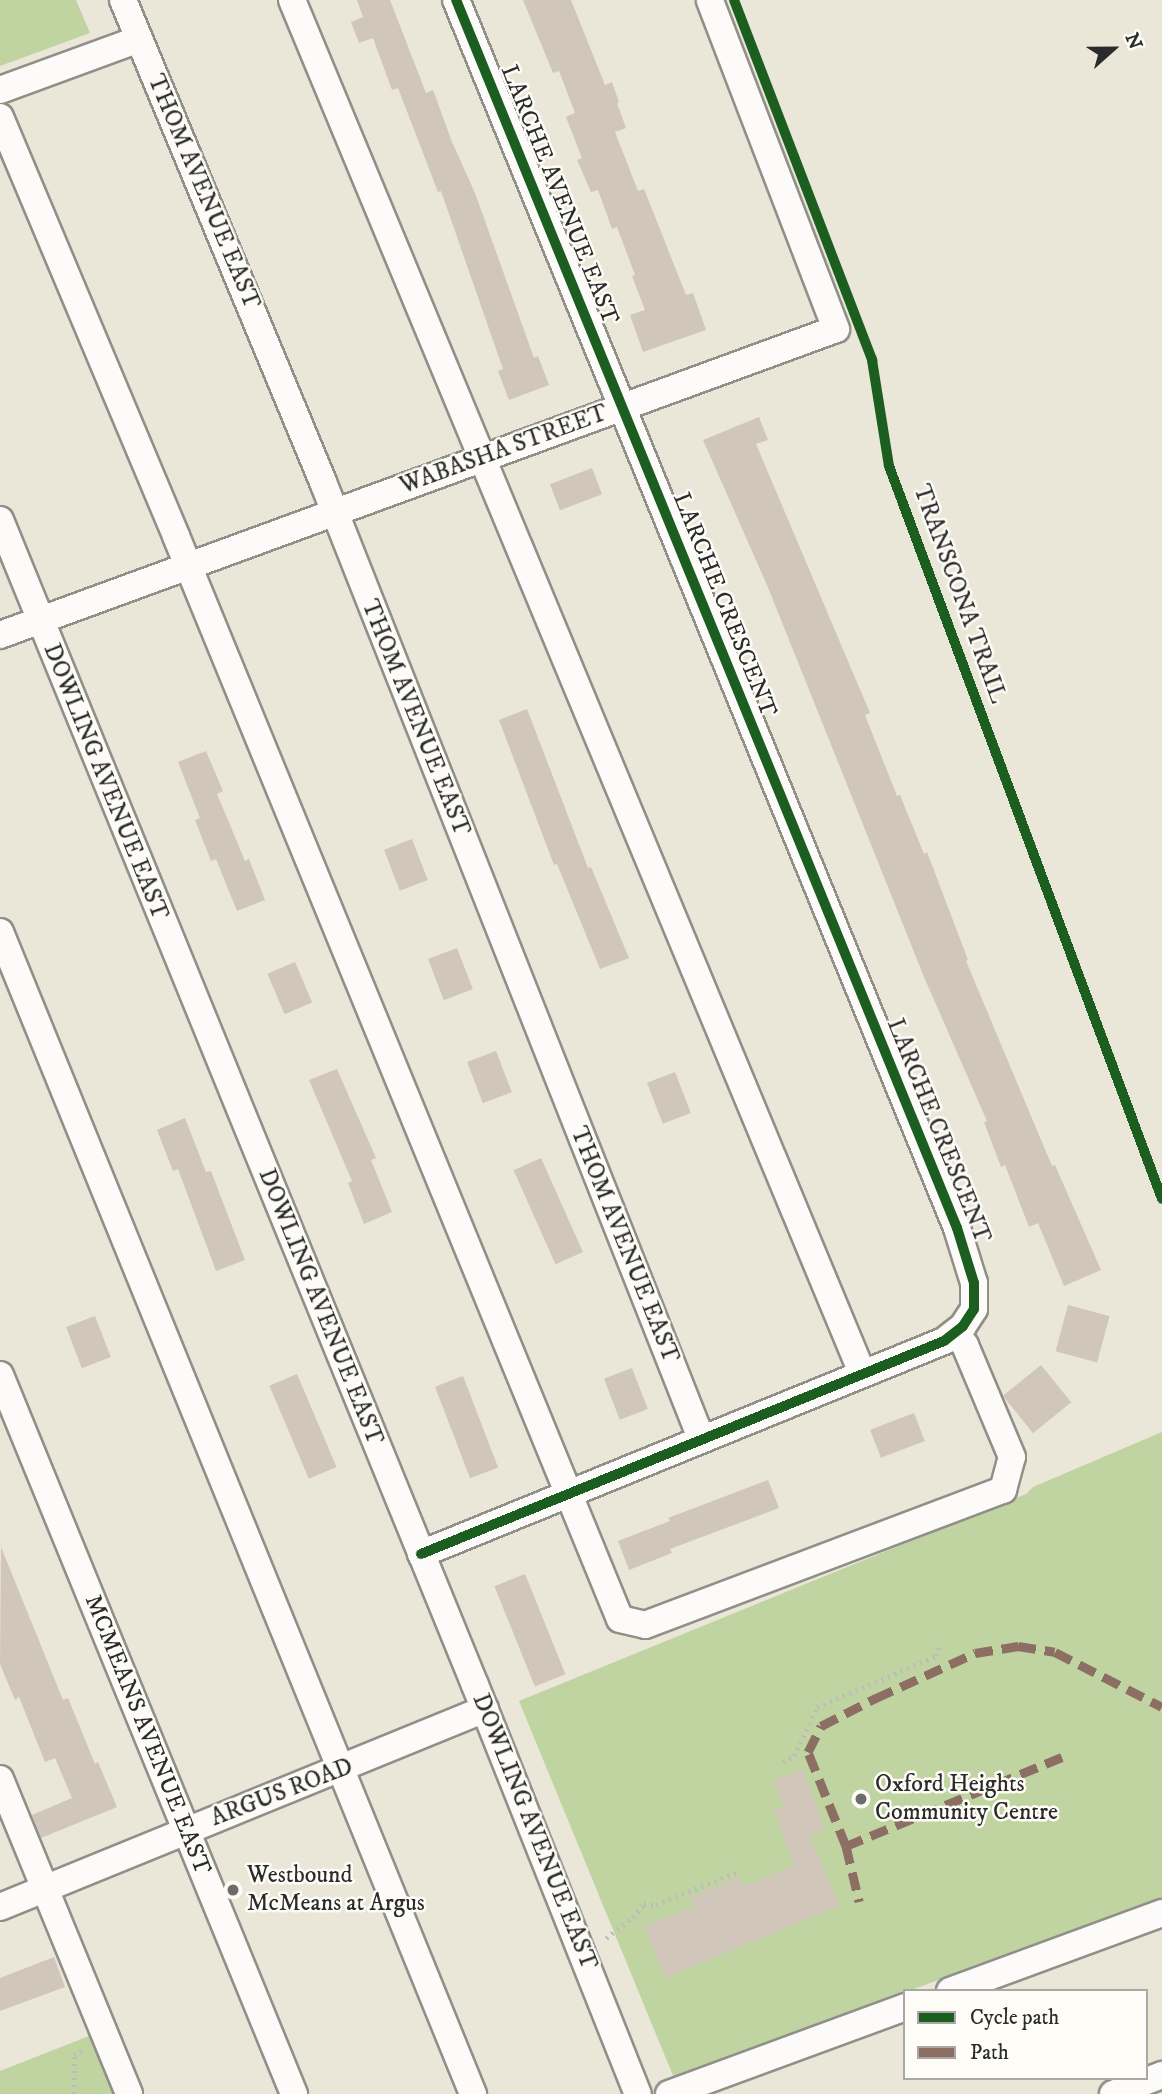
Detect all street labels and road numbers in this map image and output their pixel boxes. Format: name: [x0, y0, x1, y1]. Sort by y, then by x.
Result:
street label: LARCHE AVENUE EAST: [494, 61, 624, 329]
street label: THOM AVENUE EAST: [140, 70, 266, 314]
street label: WABASHA STREET: [396, 399, 612, 501]
street label: TRANSCONA TRAIL: [906, 481, 1012, 707]
street label: LARCHE CRESCENT: [666, 489, 782, 721]
street label: THOM AVENUE EAST: [354, 596, 476, 840]
street label: DOWLING AVENUE EAST: [36, 640, 174, 924]
street label: LARCHE CRESCENT: [880, 1015, 996, 1247]
street label: THOM AVENUE EAST: [563, 1123, 685, 1367]
street label: DOWLING AVENUE EAST: [251, 1165, 389, 1449]
street label: MCMEANS AVENUE EAST: [78, 1591, 216, 1879]
street label: DOWLING AVENUE EAST: [465, 1690, 603, 1974]
street label: ARGUS ROAD: [207, 1753, 357, 1833]

